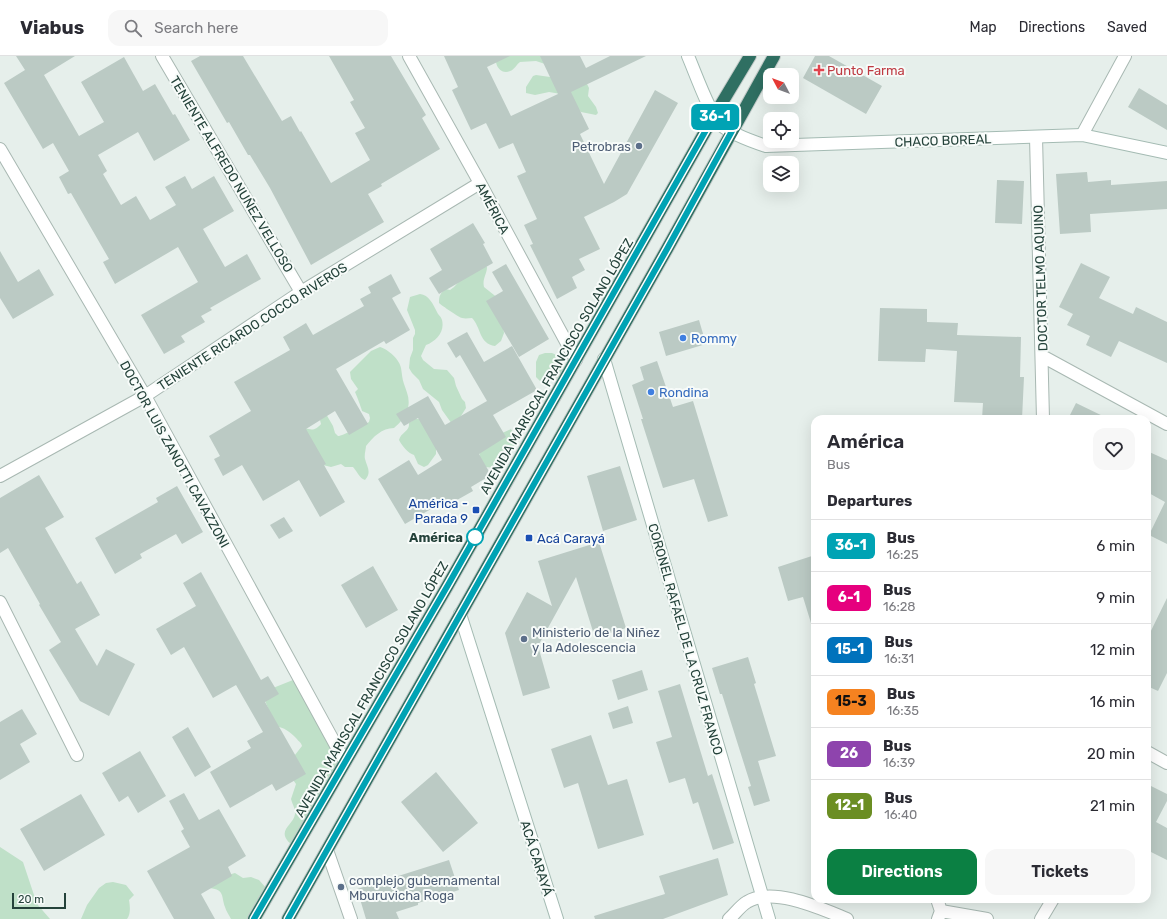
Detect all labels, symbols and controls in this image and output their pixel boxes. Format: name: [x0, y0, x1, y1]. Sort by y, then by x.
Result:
search box: [108, 10, 388, 46]
text: Viabus: [20, 16, 84, 39]
icon: search: [122, 17, 144, 39]
text: Search here: [154, 19, 238, 37]
text: Map: [970, 19, 997, 36]
text: Directions: [1019, 19, 1085, 36]
text: Saved: [1107, 19, 1147, 36]
place label: Punto Farma: [827, 63, 905, 78]
marker: Punto Farma: [814, 65, 824, 75]
north arrow: [763, 68, 799, 104]
map controls: [763, 68, 799, 192]
street label: TENIENTE ALFREDO NUÑEZ VELLOSO: [167, 73, 296, 275]
line badge: 36-1: [687, 104, 743, 130]
text: 36-1: [699, 108, 731, 125]
button: locate: [763, 112, 799, 148]
street label: CHACO BOREAL: [894, 131, 992, 150]
place label: Petrobras: [572, 139, 631, 154]
marker: Petrobras: [634, 141, 644, 151]
button: layers: [763, 156, 799, 192]
street label: AMÉRICA: [473, 180, 513, 237]
street label: DOCTOR TELMO AQUINO: [1030, 204, 1051, 351]
street label: AVENIDA MARISCAL FRANCISCO SOLANO LÓPEZ: [477, 236, 636, 497]
street label: TENIENTE RICARDO COCCO RIVEROS: [155, 259, 350, 393]
place label: Rommy: [691, 331, 737, 346]
marker: Rommy: [678, 333, 688, 343]
street label: DOCTOR LUIS ZANOTTI CAVAZZONI: [117, 358, 232, 550]
place label: Rondina: [659, 385, 709, 400]
marker: Rondina: [646, 387, 656, 397]
button: heart: [1093, 428, 1135, 470]
text: América: [827, 430, 904, 453]
text: Bus: [827, 457, 850, 472]
text: Departures: [827, 492, 912, 510]
place label: América - Parada 9: [409, 496, 468, 526]
marker: América - Parada 9: [471, 505, 481, 515]
street label: CORONEL RAFAEL DE LA CRUZ FRANCO: [645, 522, 726, 757]
marker: América: [466, 528, 484, 546]
text: Bus: [887, 529, 915, 547]
place label: América: [409, 530, 463, 545]
place label: Acá Carayá: [537, 531, 605, 546]
marker: Acá Carayá: [524, 533, 534, 543]
text: 36-1: [835, 537, 867, 554]
text: 6 min: [1096, 537, 1135, 555]
text: 16:25: [887, 547, 919, 562]
street label: AVENIDA MARISCAL FRANCISCO SOLANO LÓPEZ: [292, 559, 451, 820]
text: Bus: [883, 581, 911, 599]
text: 6-1: [838, 589, 860, 606]
text: 9 min: [1096, 589, 1135, 607]
text: 16:28: [883, 599, 916, 614]
place label: Ministerio de la Niñez y la Adolescencia: [532, 625, 660, 655]
text: Bus: [884, 633, 913, 651]
marker: Ministerio de la Niñez y la Adolescencia: [519, 634, 529, 644]
text: 15-1: [835, 641, 864, 658]
text: 12 min: [1090, 641, 1135, 659]
text: 16:31: [884, 651, 914, 666]
text: Bus: [887, 685, 915, 703]
text: 15-3: [835, 693, 867, 710]
text: 16 min: [1090, 693, 1135, 711]
text: 16:35: [887, 703, 919, 718]
text: Bus: [883, 737, 911, 755]
text: 26: [840, 745, 858, 762]
text: 20 min: [1087, 745, 1135, 763]
text: 16:39: [883, 755, 915, 770]
text: Bus: [884, 789, 913, 807]
text: 12-1: [835, 797, 864, 814]
text: 21 min: [1090, 797, 1135, 815]
text: 16:40: [884, 807, 917, 822]
street label: ACÁ CARAYÁ: [517, 819, 556, 898]
button: Directions: [827, 849, 977, 895]
button: Tickets: [985, 849, 1135, 895]
place label: complejo gubernamental Mburuvicha Roga: [349, 873, 500, 904]
marker: complejo gubernamental Mburuvicha Roga: [336, 882, 346, 892]
scale bar: [12, 891, 66, 910]
text: 20 m: [18, 893, 44, 906]

